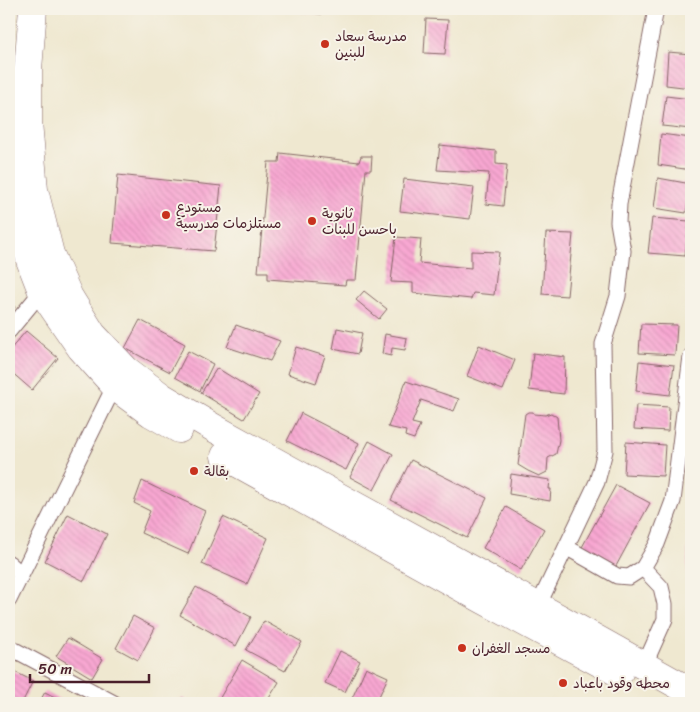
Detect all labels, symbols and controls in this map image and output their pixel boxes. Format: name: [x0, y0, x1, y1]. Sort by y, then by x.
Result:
place label: مدرسة سعاد للبنين: [335, 24, 407, 65]
marker: مدرسة سعاد للبنين: [319, 38, 331, 50]
place label: مستودع مستلزمات مدرسية: [176, 195, 281, 236]
place label: ثانوية باحسن للبنات: [322, 201, 397, 242]
marker: مستودع مستلزمات مدرسية: [160, 209, 172, 221]
marker: ثانوية باحسن للبنات: [306, 215, 318, 227]
place label: بقالة: [204, 459, 229, 484]
marker: بقالة: [188, 465, 200, 477]
place label: مسجد الغفران: [472, 636, 550, 661]
marker: مسجد الغفران: [456, 642, 468, 654]
scale bar: [30, 652, 149, 684]
text: 50 m: [38, 656, 73, 682]
place label: محطه وقود باعباد: [573, 671, 670, 696]
marker: محطه وقود باعباد: [557, 677, 569, 689]

